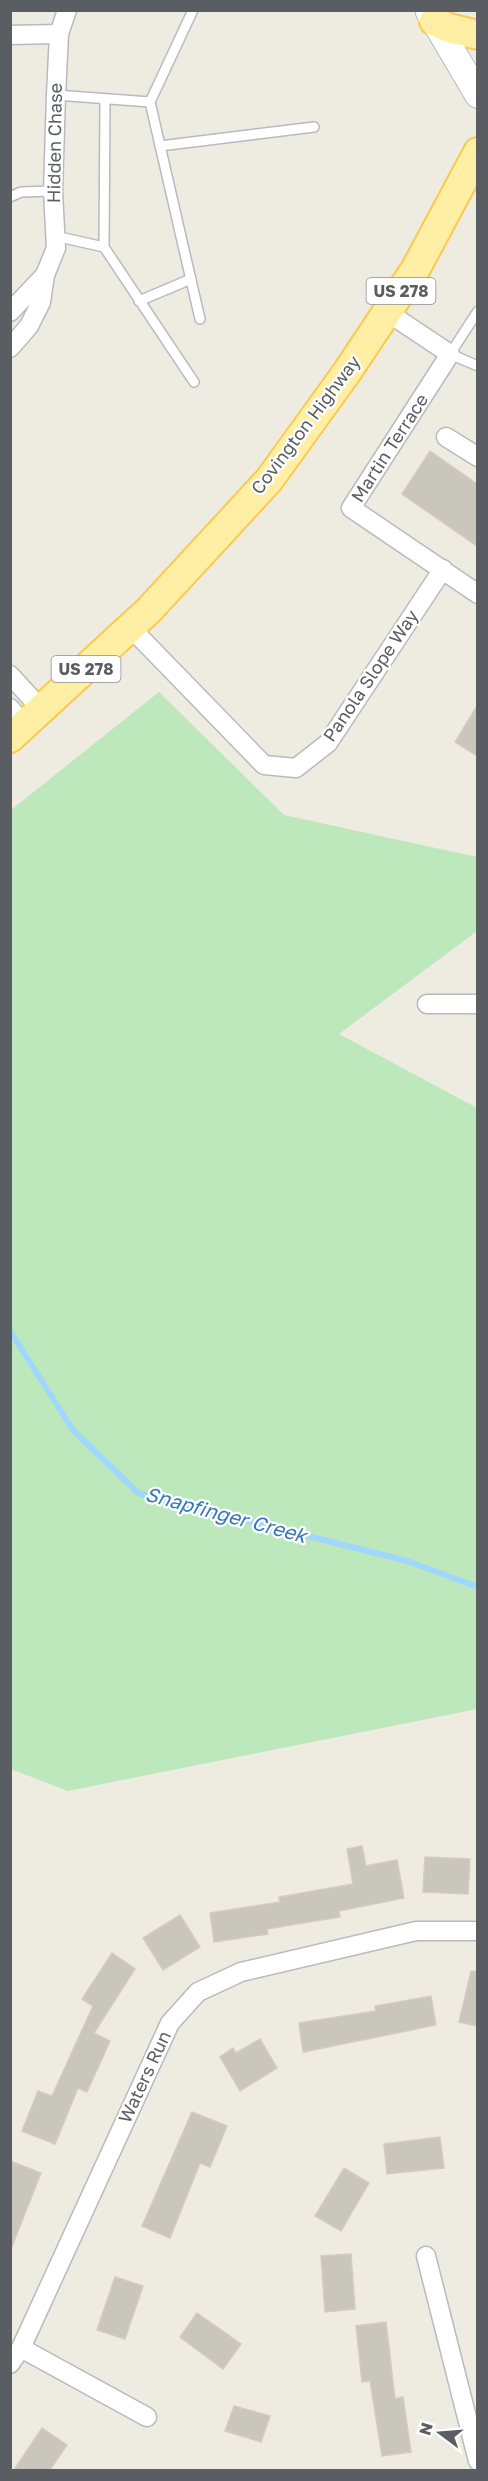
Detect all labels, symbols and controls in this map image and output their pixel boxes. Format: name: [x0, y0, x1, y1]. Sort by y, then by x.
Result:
street label: Hidden Chase: [42, 83, 66, 203]
road number: US 278: [366, 278, 436, 304]
street label: Covington Highway: [246, 351, 365, 498]
street label: Martin Terrace: [346, 389, 432, 506]
street label: Panola Slope Way: [318, 605, 422, 746]
road number: US 278: [52, 656, 121, 682]
water label: Snapfinger Creek: [143, 1481, 312, 1549]
street label: Waters Run: [113, 2027, 175, 2126]
north arrow: [410, 2403, 470, 2463]
text: N: [414, 2420, 437, 2437]

